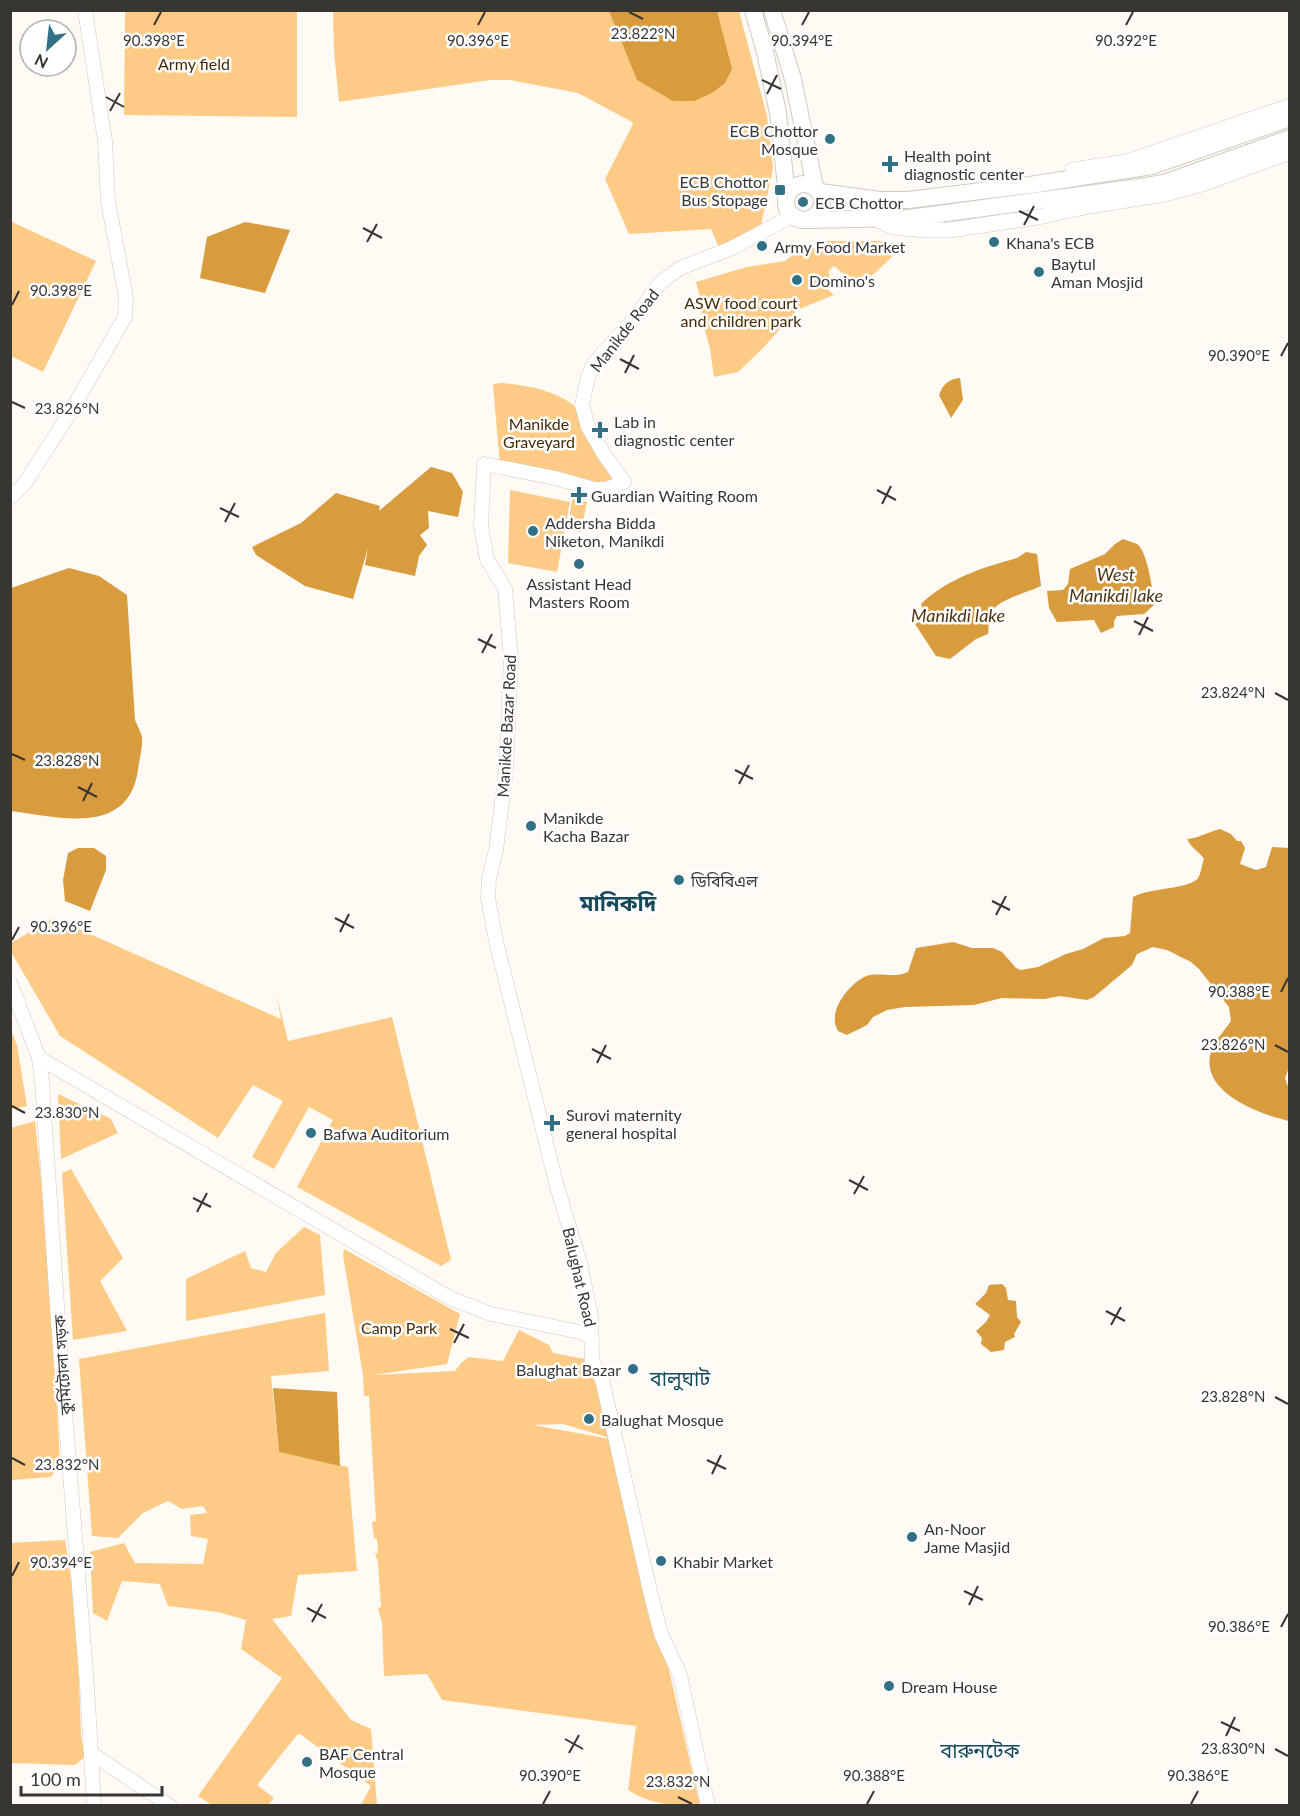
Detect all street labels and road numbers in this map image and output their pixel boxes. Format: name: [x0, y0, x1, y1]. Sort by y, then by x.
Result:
street label: Manikde Road: [586, 285, 662, 375]
street label: Manikde Bazar Road: [493, 654, 519, 798]
street label: Balughat Road: [559, 1226, 601, 1328]
street label: কুর্মিটোলা সড়ক: [49, 1313, 76, 1417]

